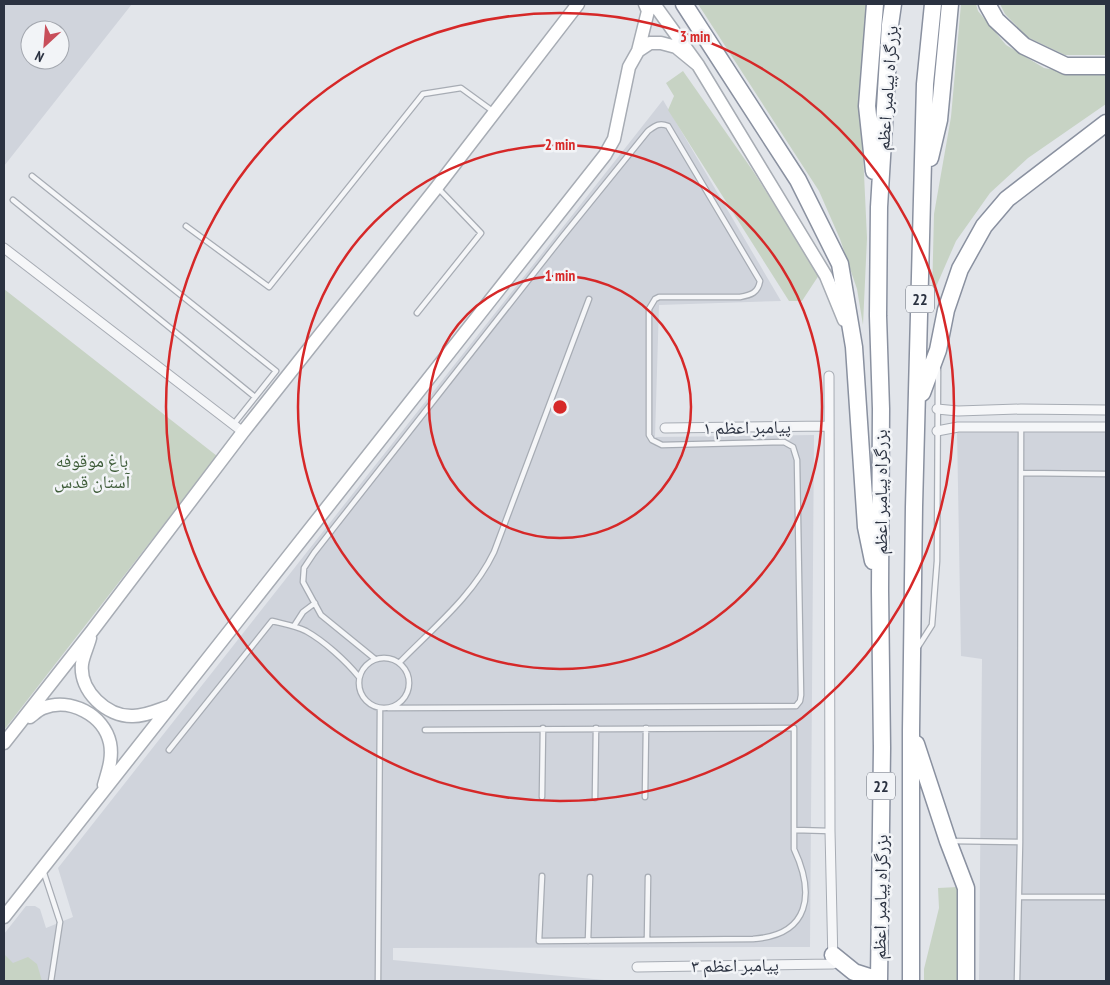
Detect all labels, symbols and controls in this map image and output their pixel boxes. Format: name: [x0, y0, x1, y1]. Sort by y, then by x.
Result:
north arrow: [20, 20, 70, 70]
street label: بزرگراه پیامبر اعظم: [871, 25, 904, 151]
text: 3 min: [680, 27, 710, 46]
text: N: [32, 47, 47, 66]
text: 2 min: [545, 135, 575, 154]
text: 1 min: [545, 266, 575, 285]
road number: 22: [906, 286, 934, 312]
centre of rings: [551, 398, 569, 416]
street label: پیامبر اعظم ۱: [703, 415, 791, 440]
street label: بزرگراه پیامبر اعظم: [869, 429, 893, 555]
park label: باغ موقوفه آستان قدس: [54, 449, 130, 493]
road number: 22: [867, 772, 895, 799]
street label: بزرگراه پیامبر اعظم: [867, 834, 894, 960]
street label: پیامبر اعظم ۳: [691, 953, 779, 978]

